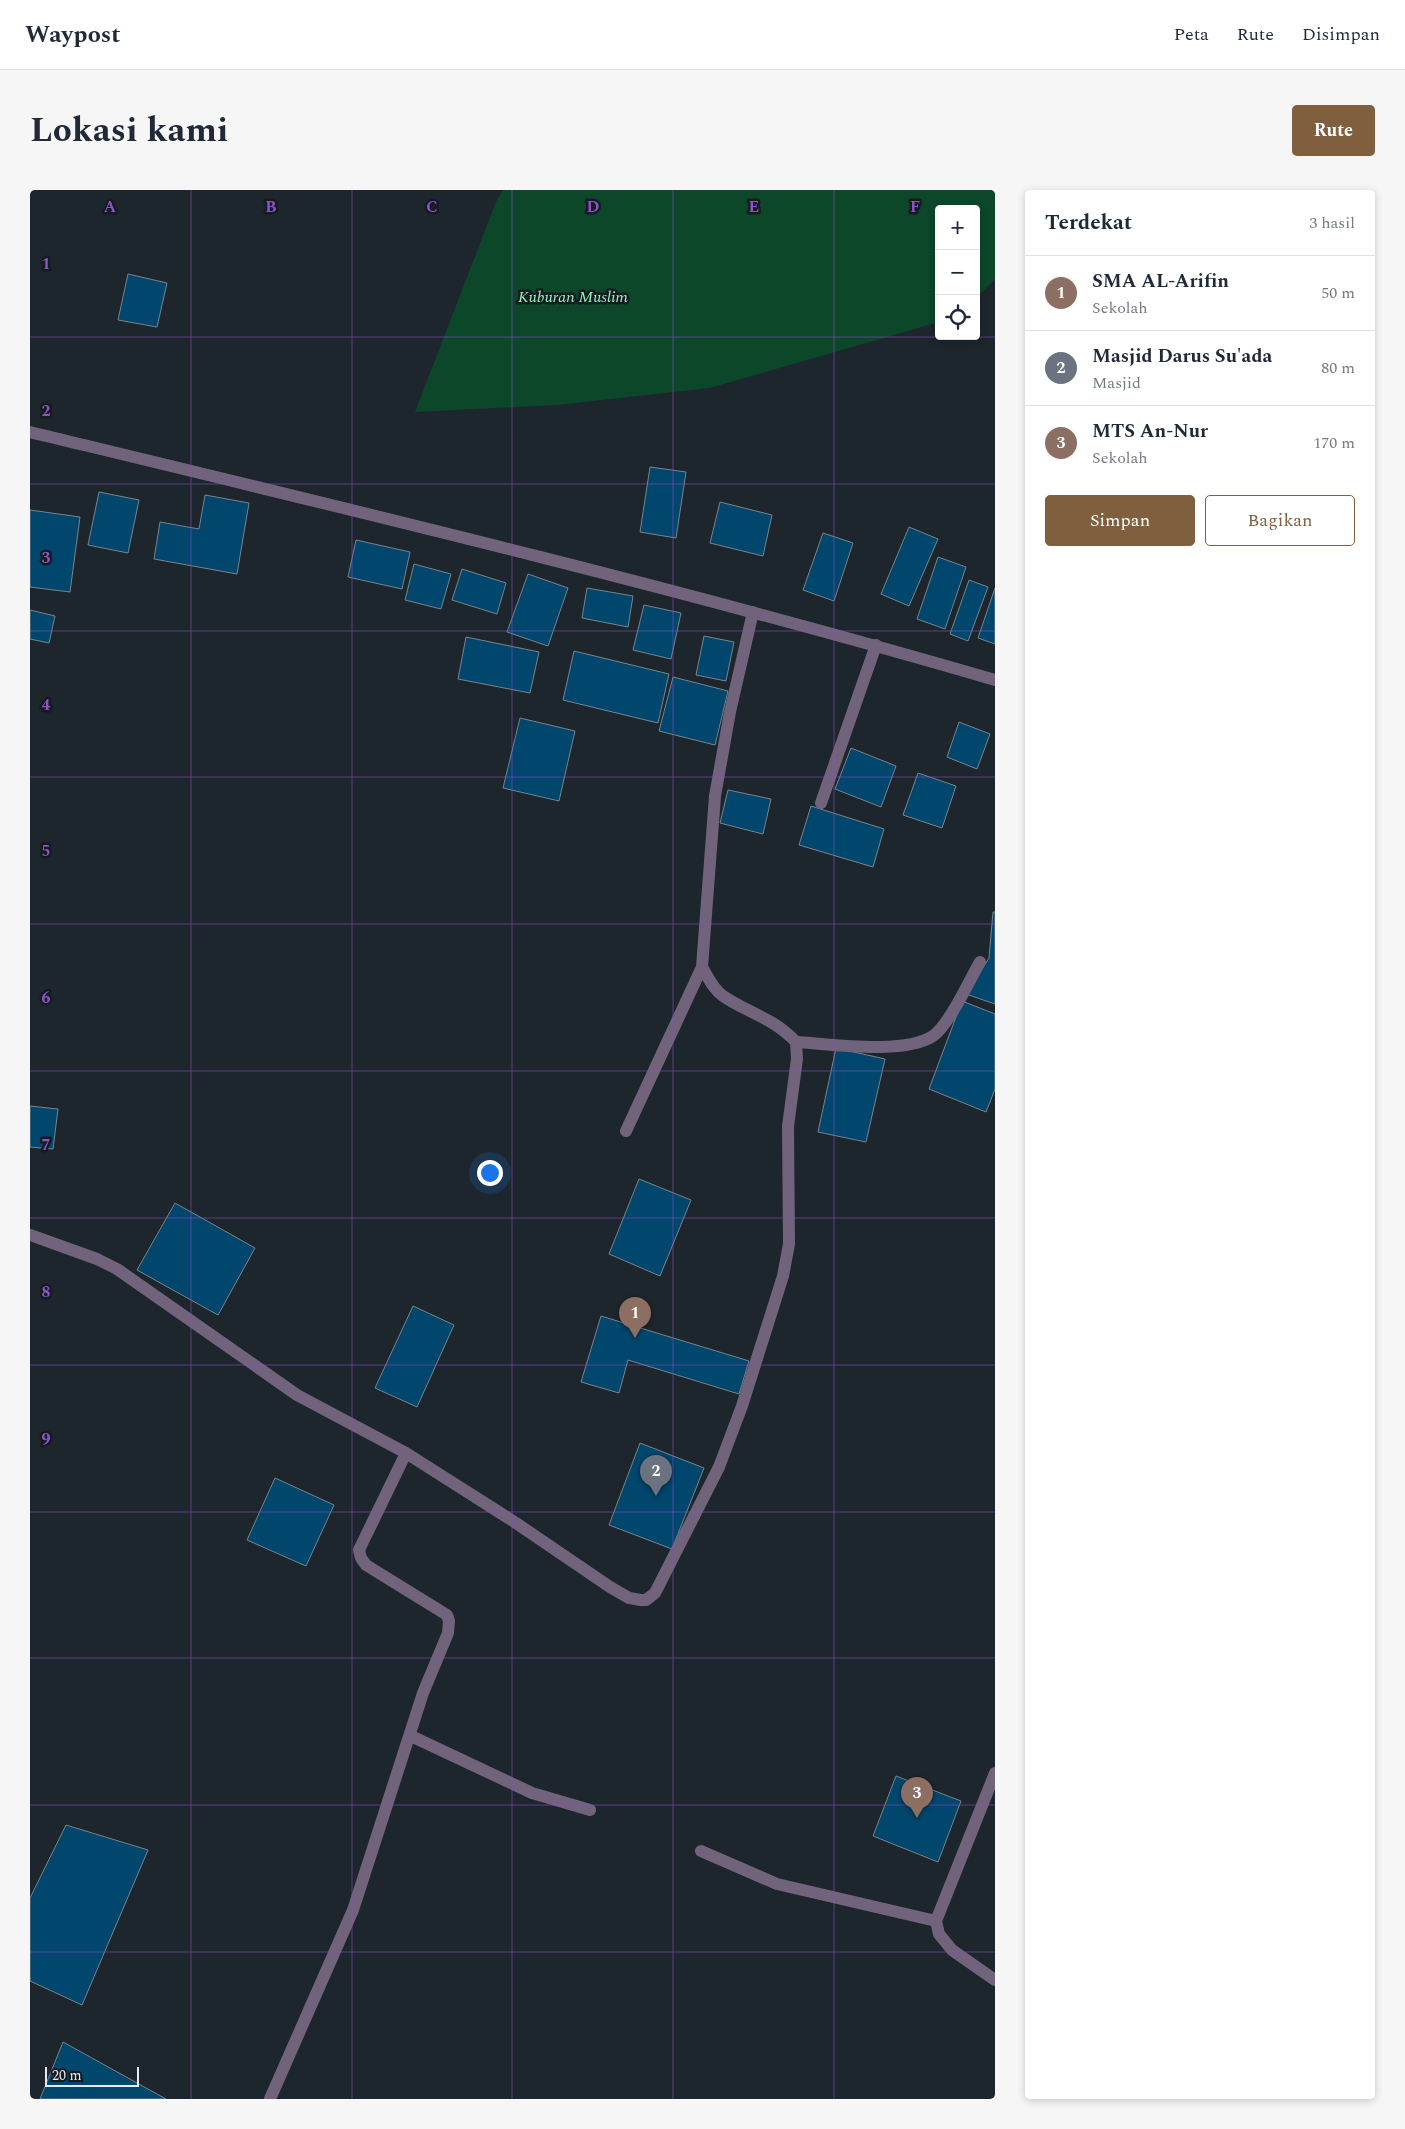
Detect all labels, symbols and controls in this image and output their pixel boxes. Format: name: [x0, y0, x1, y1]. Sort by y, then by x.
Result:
text: Waypost: [25, 17, 121, 53]
text: Peta: [1174, 21, 1209, 48]
text: Rute: [1237, 21, 1274, 48]
text: Disimpan: [1302, 21, 1380, 48]
text: Lokasi kami: [30, 104, 229, 157]
button: Rute: [1292, 105, 1375, 156]
text: A: [104, 195, 117, 219]
text: B: [265, 195, 277, 219]
text: C: [426, 195, 438, 219]
text: D: [587, 195, 600, 219]
text: E: [749, 195, 759, 219]
text: F: [910, 195, 920, 219]
map controls: [935, 205, 980, 340]
button: +: [935, 205, 980, 250]
text: Terdekat: [1045, 207, 1132, 239]
text: 3 hasil: [1309, 211, 1355, 235]
button: −: [935, 250, 980, 295]
text: 1: [42, 252, 50, 276]
text: SMA AL-Arifin: [1092, 267, 1229, 296]
text: 1: [1057, 281, 1065, 305]
text: 50 m: [1321, 281, 1355, 305]
park label: Kuburan Muslim: [518, 285, 629, 309]
button: locate: [935, 295, 980, 340]
text: Sekolah: [1092, 296, 1148, 320]
text: Masjid Darus Su'ada: [1092, 342, 1272, 371]
text: 2: [1057, 356, 1065, 380]
text: 80 m: [1321, 356, 1355, 380]
text: Masjid: [1092, 371, 1141, 395]
text: 2: [42, 399, 51, 423]
text: MTS An-Nur: [1092, 417, 1208, 446]
text: 3: [1057, 431, 1065, 455]
text: 170 m: [1313, 431, 1355, 455]
text: Sekolah: [1092, 446, 1148, 470]
button: Simpan: [1045, 495, 1195, 546]
button: Bagikan: [1205, 495, 1355, 546]
text: 3: [42, 546, 51, 570]
text: 4: [42, 693, 51, 717]
text: 5: [42, 839, 50, 863]
text: 6: [42, 986, 51, 1010]
text: 7: [42, 1133, 51, 1157]
your location: [477, 1160, 503, 1186]
text: 8: [42, 1280, 51, 1304]
pin: 1: [619, 1297, 651, 1338]
text: 9: [42, 1427, 51, 1451]
pin: 2: [640, 1455, 672, 1496]
pin: 3: [901, 1777, 933, 1818]
scale bar: [45, 2064, 139, 2087]
text: 20 m: [52, 2065, 82, 2086]

